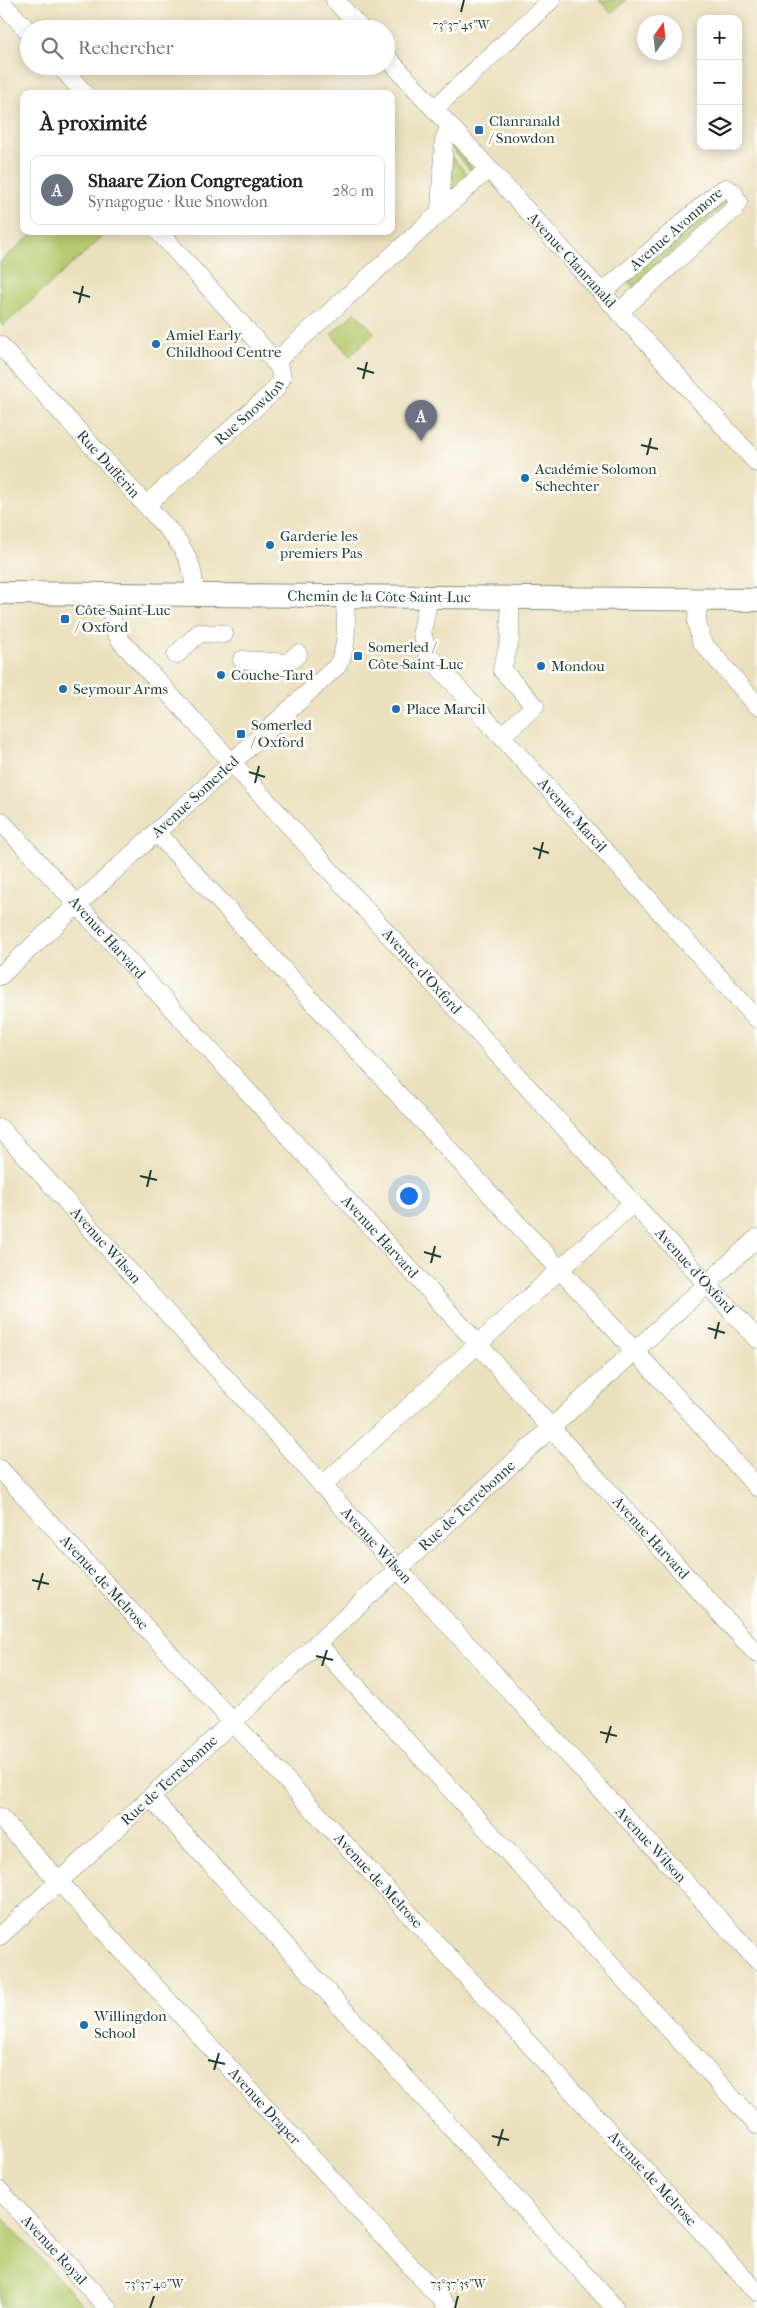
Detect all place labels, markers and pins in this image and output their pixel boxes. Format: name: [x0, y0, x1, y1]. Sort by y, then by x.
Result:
place label: Clanranald / Snowdon: [488, 112, 561, 147]
marker: Clanranald / Snowdon: [473, 124, 485, 136]
place label: Amiel Early Childhood Centre: [165, 326, 282, 361]
marker: Amiel Early Childhood Centre: [150, 338, 162, 350]
pin: A: [405, 400, 437, 441]
place label: Académie Solomon Schechter: [534, 460, 657, 495]
marker: Académie Solomon Schechter: [519, 472, 531, 484]
place label: Garderie les premiers Pas: [279, 527, 363, 562]
marker: Garderie les premiers Pas: [264, 539, 276, 551]
place label: Côte-Saint-Luc / Oxford: [74, 601, 171, 636]
marker: Côte-Saint-Luc / Oxford: [59, 613, 71, 625]
place label: Somerled / Côte-Saint-Luc: [368, 638, 464, 673]
marker: Somerled / Côte-Saint-Luc: [352, 650, 364, 662]
place label: Mondou: [551, 657, 605, 675]
marker: Mondou: [535, 660, 547, 672]
place label: Couche-Tard: [231, 666, 314, 684]
marker: Couche-Tard: [215, 669, 227, 681]
place label: Seymour Arms: [73, 680, 168, 698]
marker: Seymour Arms: [57, 683, 69, 695]
place label: Place Marcil: [406, 700, 486, 718]
marker: Place Marcil: [390, 703, 402, 715]
place label: Somerled / Oxford: [250, 716, 313, 751]
marker: Somerled / Oxford: [235, 728, 247, 740]
place label: Willingdon School: [93, 2007, 167, 2042]
marker: Willingdon School: [78, 2019, 90, 2031]

